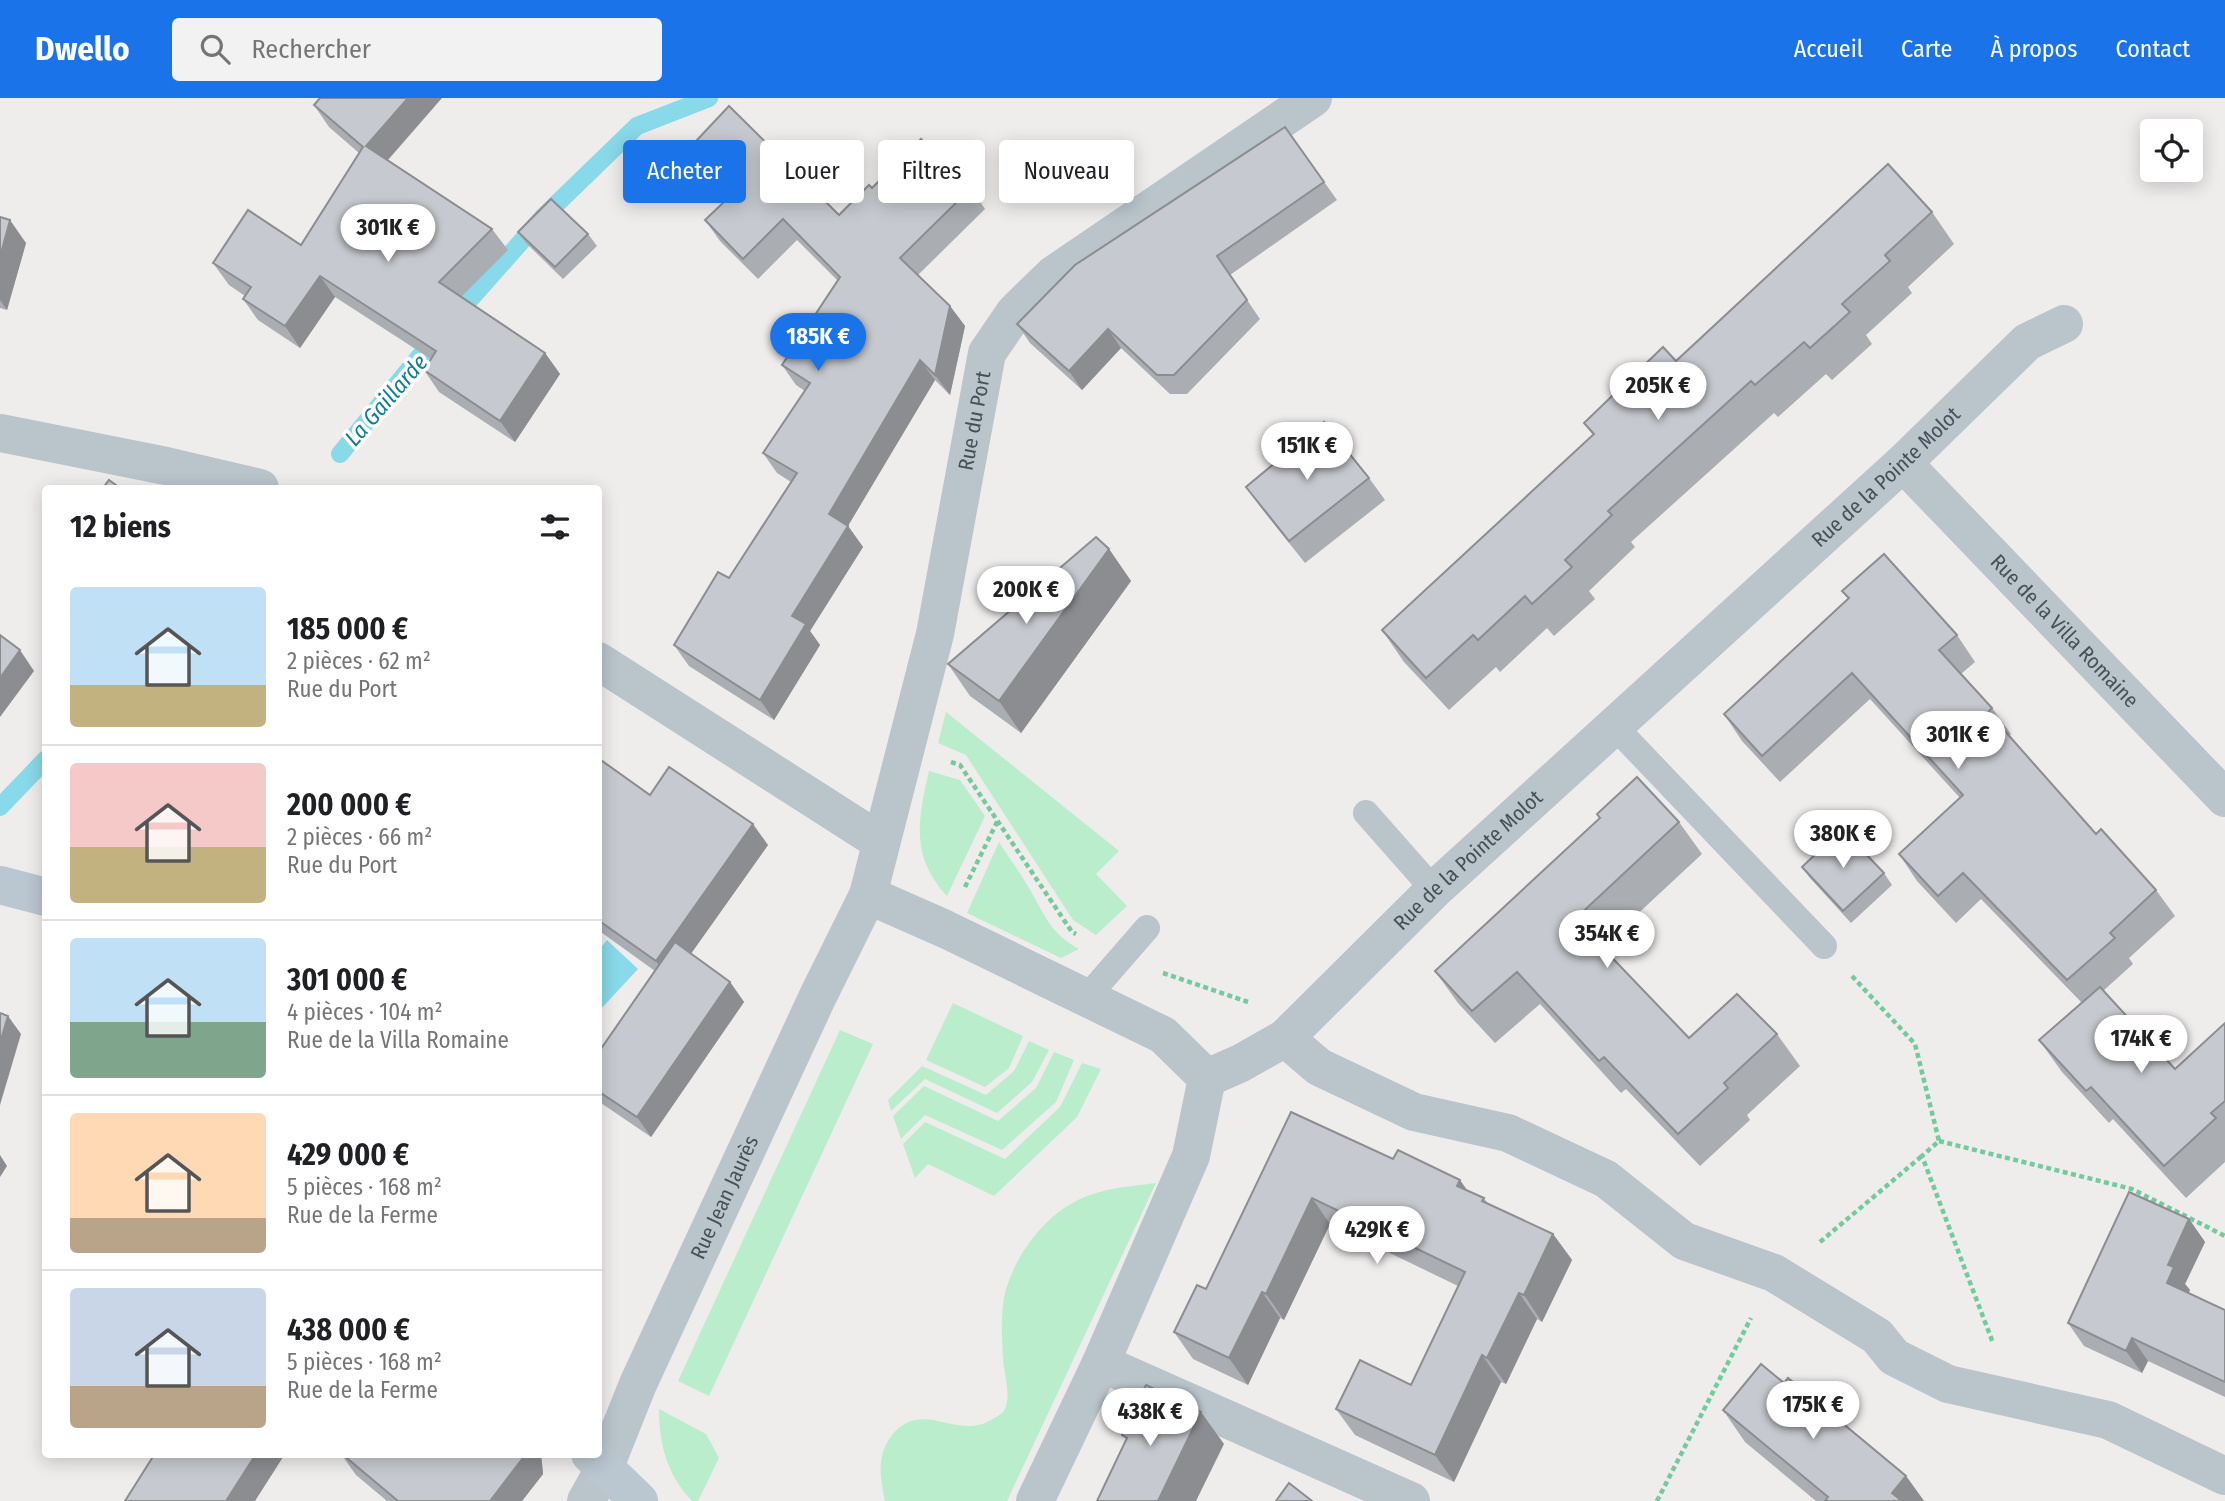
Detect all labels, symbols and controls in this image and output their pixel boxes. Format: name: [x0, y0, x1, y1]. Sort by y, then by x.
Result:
search box: [172, 18, 662, 81]
text: Dwello: [35, 29, 130, 69]
icon: search: [196, 30, 234, 68]
text: Rechercher: [252, 34, 371, 65]
text: Accueil: [1794, 35, 1863, 63]
text: Carte: [1901, 35, 1952, 63]
text: À propos: [1990, 35, 2077, 63]
text: Contact: [2115, 35, 2190, 63]
map controls: [2140, 119, 2203, 182]
button: locate: [2140, 119, 2203, 182]
chip: Acheter: [623, 140, 746, 203]
chip: Louer: [760, 140, 864, 203]
chip: Filtres: [878, 140, 985, 203]
chip: Nouveau: [999, 140, 1134, 203]
pin: 301K €: [331, 204, 445, 264]
text: 301K €: [356, 213, 420, 241]
pin: 185K €: [761, 314, 875, 373]
text: 185K €: [786, 322, 850, 350]
water label: La Gaillarde: [339, 348, 433, 451]
pin: 205K €: [1601, 362, 1715, 422]
street label: Rue du Port: [953, 369, 996, 473]
text: 205K €: [1626, 371, 1690, 399]
street label: Rue de la Pointe Molot: [1806, 401, 1966, 553]
pin: 151K €: [1250, 422, 1364, 482]
text: 151K €: [1277, 431, 1337, 459]
icon: filters: [536, 508, 574, 546]
text: 12 biens: [70, 509, 171, 545]
street label: Rue de la Villa Romaine: [1985, 549, 2144, 713]
pin: 200K €: [969, 566, 1083, 626]
text: 200K €: [993, 575, 1059, 603]
text: 185 000 €: [287, 611, 408, 647]
icon: home: [126, 615, 210, 699]
text: 2 pièces · 62 m²: [287, 647, 431, 675]
text: Rue du Port: [287, 675, 397, 703]
pin: 301K €: [1901, 712, 2015, 771]
text: 301K €: [1926, 720, 1990, 748]
street label: Rue de la Pointe Molot: [1388, 785, 1548, 936]
text: 200 000 €: [287, 787, 411, 823]
icon: home: [126, 791, 210, 875]
pin: 380K €: [1786, 810, 1900, 870]
text: 380K €: [1810, 819, 1876, 847]
text: 2 pièces · 66 m²: [287, 823, 432, 851]
text: Rue du Port: [287, 851, 397, 879]
pin: 354K €: [1550, 910, 1664, 970]
text: 354K €: [1575, 919, 1639, 947]
text: 301 000 €: [287, 962, 407, 998]
icon: home: [126, 966, 210, 1050]
text: 4 pièces · 104 m²: [287, 998, 443, 1026]
pin: 174K €: [2084, 1016, 2198, 1075]
text: 174K €: [2110, 1024, 2172, 1052]
text: Rue de la Villa Romaine: [287, 1026, 509, 1054]
street label: Rue Jean Jaurès: [685, 1131, 764, 1263]
text: 429 000 €: [287, 1137, 409, 1173]
icon: home: [126, 1141, 210, 1225]
text: 5 pièces · 168 m²: [287, 1173, 442, 1201]
text: Rue de la Ferme: [287, 1201, 438, 1229]
pin: 429K €: [1320, 1206, 1434, 1266]
text: 429K €: [1345, 1215, 1409, 1243]
text: 438 000 €: [287, 1312, 410, 1348]
icon: home: [126, 1316, 210, 1400]
text: 5 pièces · 168 m²: [287, 1348, 442, 1376]
text: Rue de la Ferme: [287, 1376, 438, 1404]
pin: 175K €: [1756, 1382, 1870, 1441]
pin: 438K €: [1093, 1388, 1207, 1448]
text: 175K €: [1782, 1390, 1844, 1418]
text: 438K €: [1117, 1397, 1183, 1425]

